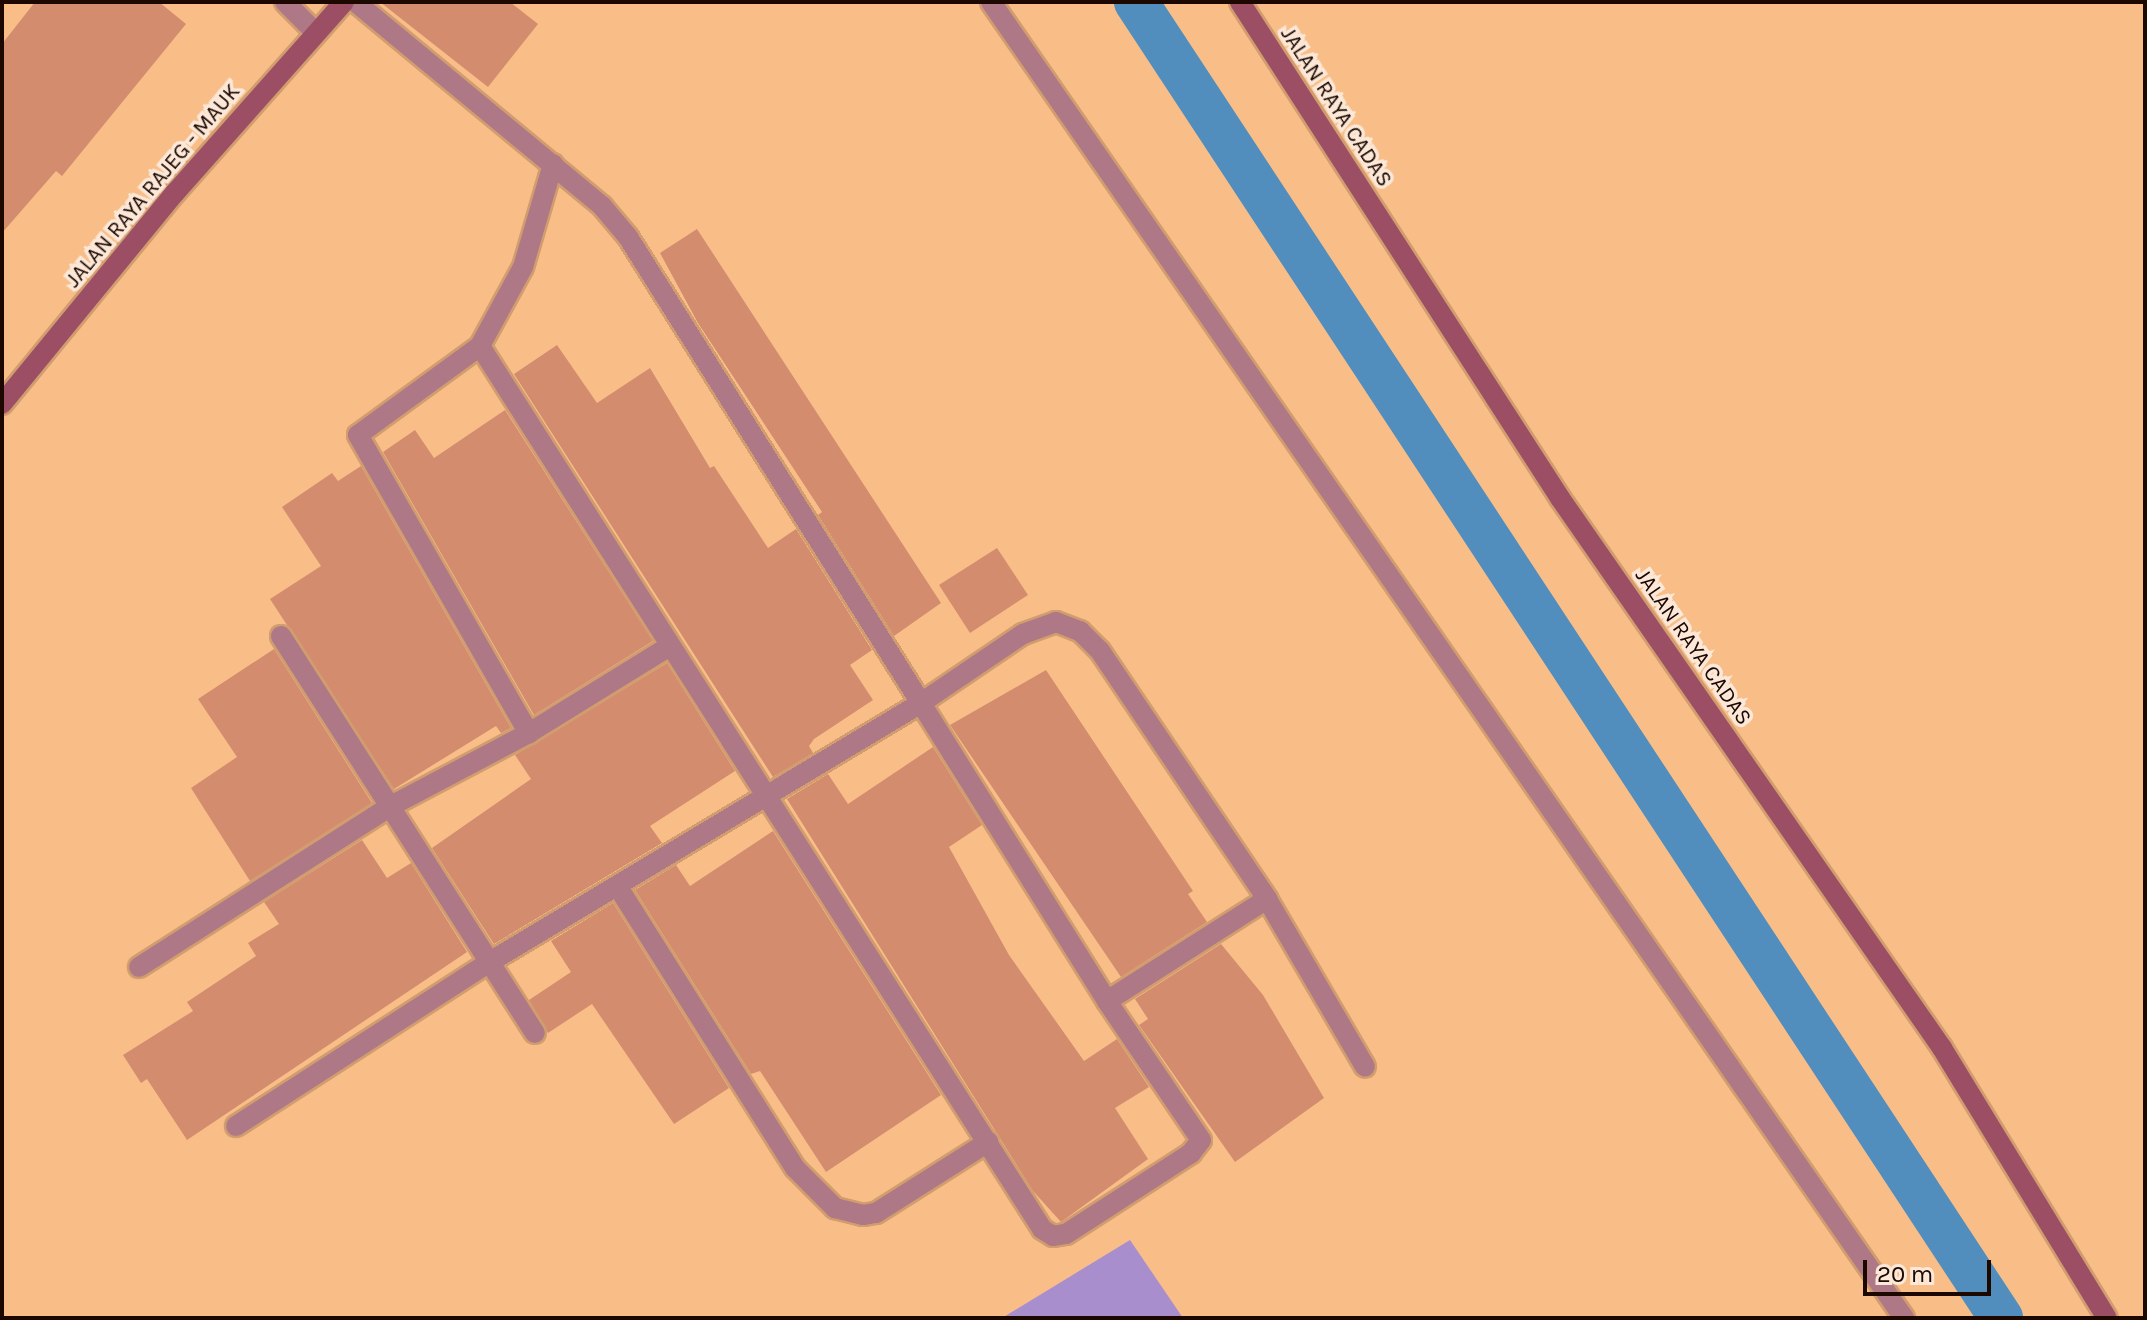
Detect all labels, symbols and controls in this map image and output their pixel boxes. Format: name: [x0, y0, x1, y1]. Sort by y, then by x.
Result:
street label: JALAN RAYA CADAS: [1274, 22, 1398, 192]
street label: JALAN RAYA RAJEG - MAUK: [60, 79, 246, 293]
street label: JALAN RAYA CADAS: [1629, 564, 1757, 730]
scale bar: [1867, 1244, 1995, 1294]
text: 20 m: [1877, 1260, 1933, 1288]

